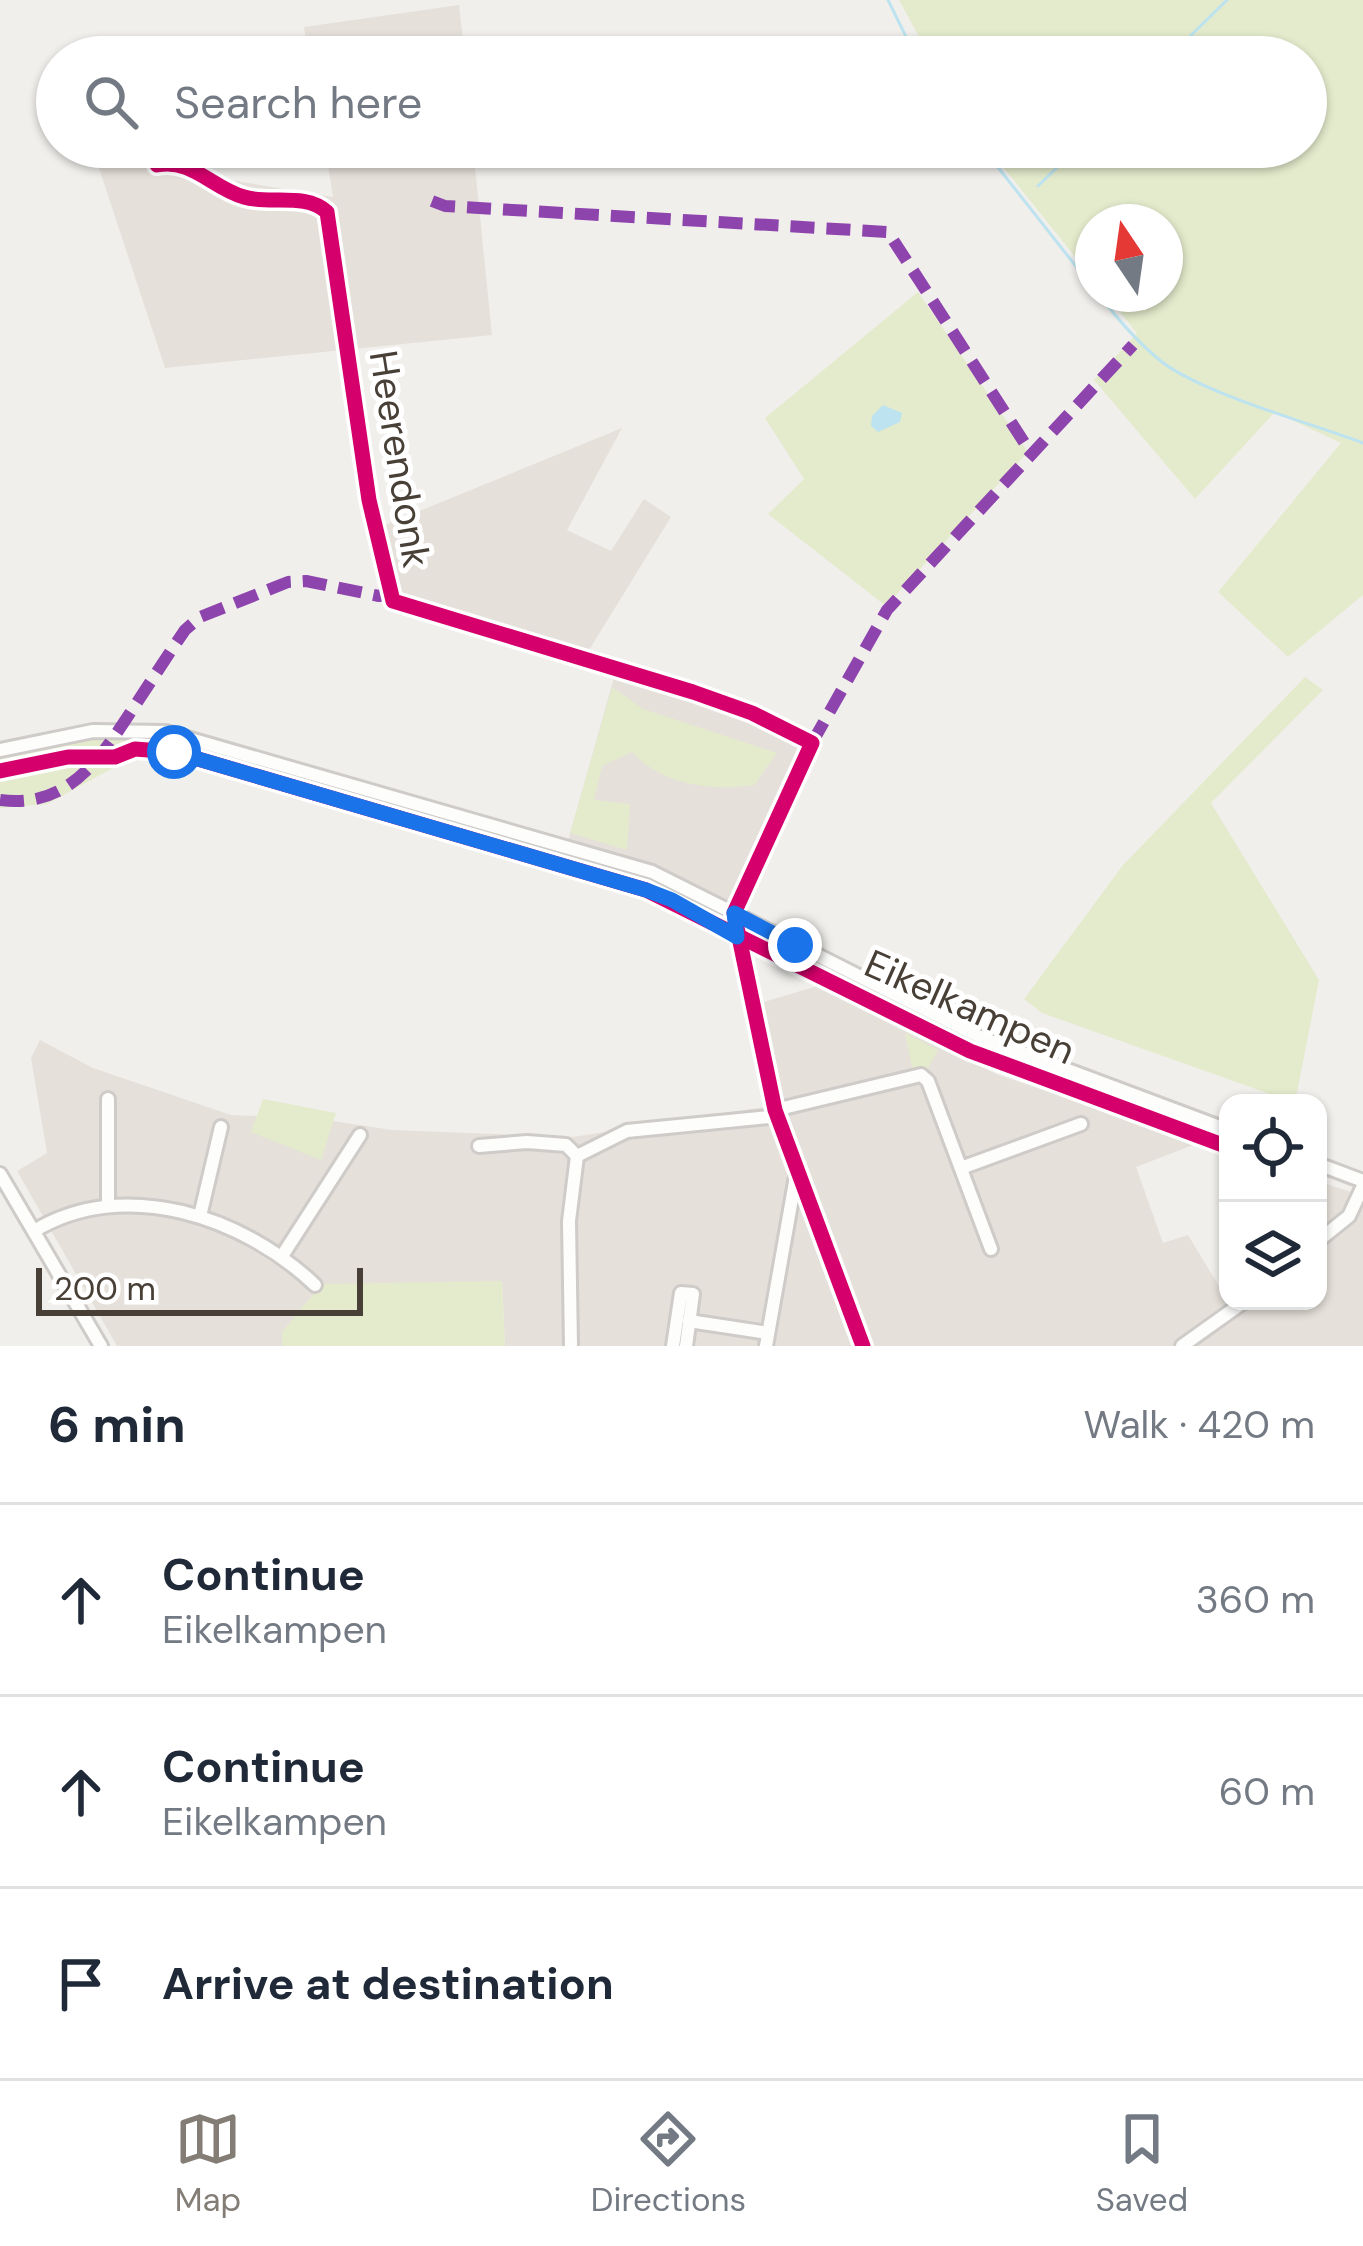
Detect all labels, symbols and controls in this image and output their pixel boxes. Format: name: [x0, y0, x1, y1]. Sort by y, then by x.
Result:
search box: [36, 36, 1327, 168]
icon: search: [78, 69, 144, 135]
text: Search here: [174, 73, 422, 132]
north arrow: [1075, 204, 1183, 312]
street label: Heerendonk: [358, 347, 442, 571]
route start: [147, 725, 201, 779]
route end: [768, 918, 822, 972]
street label: Eikelkampen: [857, 938, 1083, 1076]
map controls: [1219, 1094, 1327, 1310]
button: locate: [1219, 1094, 1327, 1202]
button: layers: [1219, 1202, 1327, 1310]
scale bar: [36, 1262, 363, 1315]
text: 200 m: [54, 1267, 156, 1310]
text: 6 min: [48, 1391, 186, 1458]
text: Walk · 420 m: [1084, 1399, 1315, 1450]
text: Continue: [162, 1545, 365, 1604]
icon: ahead: [48, 1567, 114, 1633]
text: 360 m: [1196, 1574, 1315, 1625]
text: Eikelkampen: [162, 1604, 387, 1655]
text: Continue: [162, 1737, 365, 1796]
icon: ahead: [48, 1759, 114, 1825]
text: 60 m: [1219, 1766, 1315, 1817]
text: Eikelkampen: [162, 1796, 387, 1847]
icon: arrive: [48, 1951, 114, 2017]
text: Arrive at destination: [162, 1954, 614, 2013]
tab: Map: [175, 2106, 241, 2221]
tab: Directions: [591, 2106, 746, 2221]
tab: Saved: [1096, 2106, 1188, 2221]

